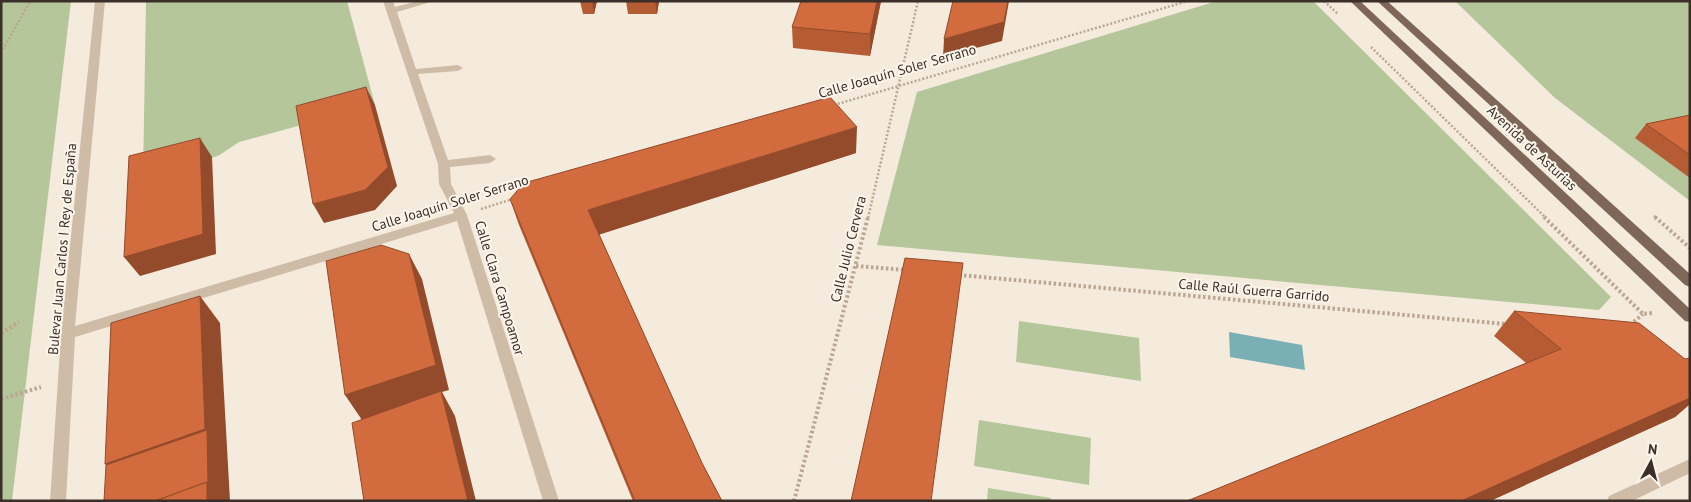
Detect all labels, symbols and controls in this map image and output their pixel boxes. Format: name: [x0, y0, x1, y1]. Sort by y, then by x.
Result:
street label: Calle Joaquín Soler Serrano: [816, 40, 978, 102]
street label: Avenida de Asturias: [1483, 102, 1581, 194]
street label: Bulevar Juan Carlos I Rey de España: [44, 142, 80, 356]
street label: Calle Joaquín Soler Serrano: [369, 171, 531, 235]
street label: Calle Julio Cervera: [826, 194, 870, 304]
street label: Calle Clara Campoamor: [471, 218, 529, 358]
street label: Calle Raúl Guerra Garrido: [1178, 274, 1330, 306]
north arrow: [1626, 437, 1676, 487]
text: N: [1647, 440, 1658, 459]

